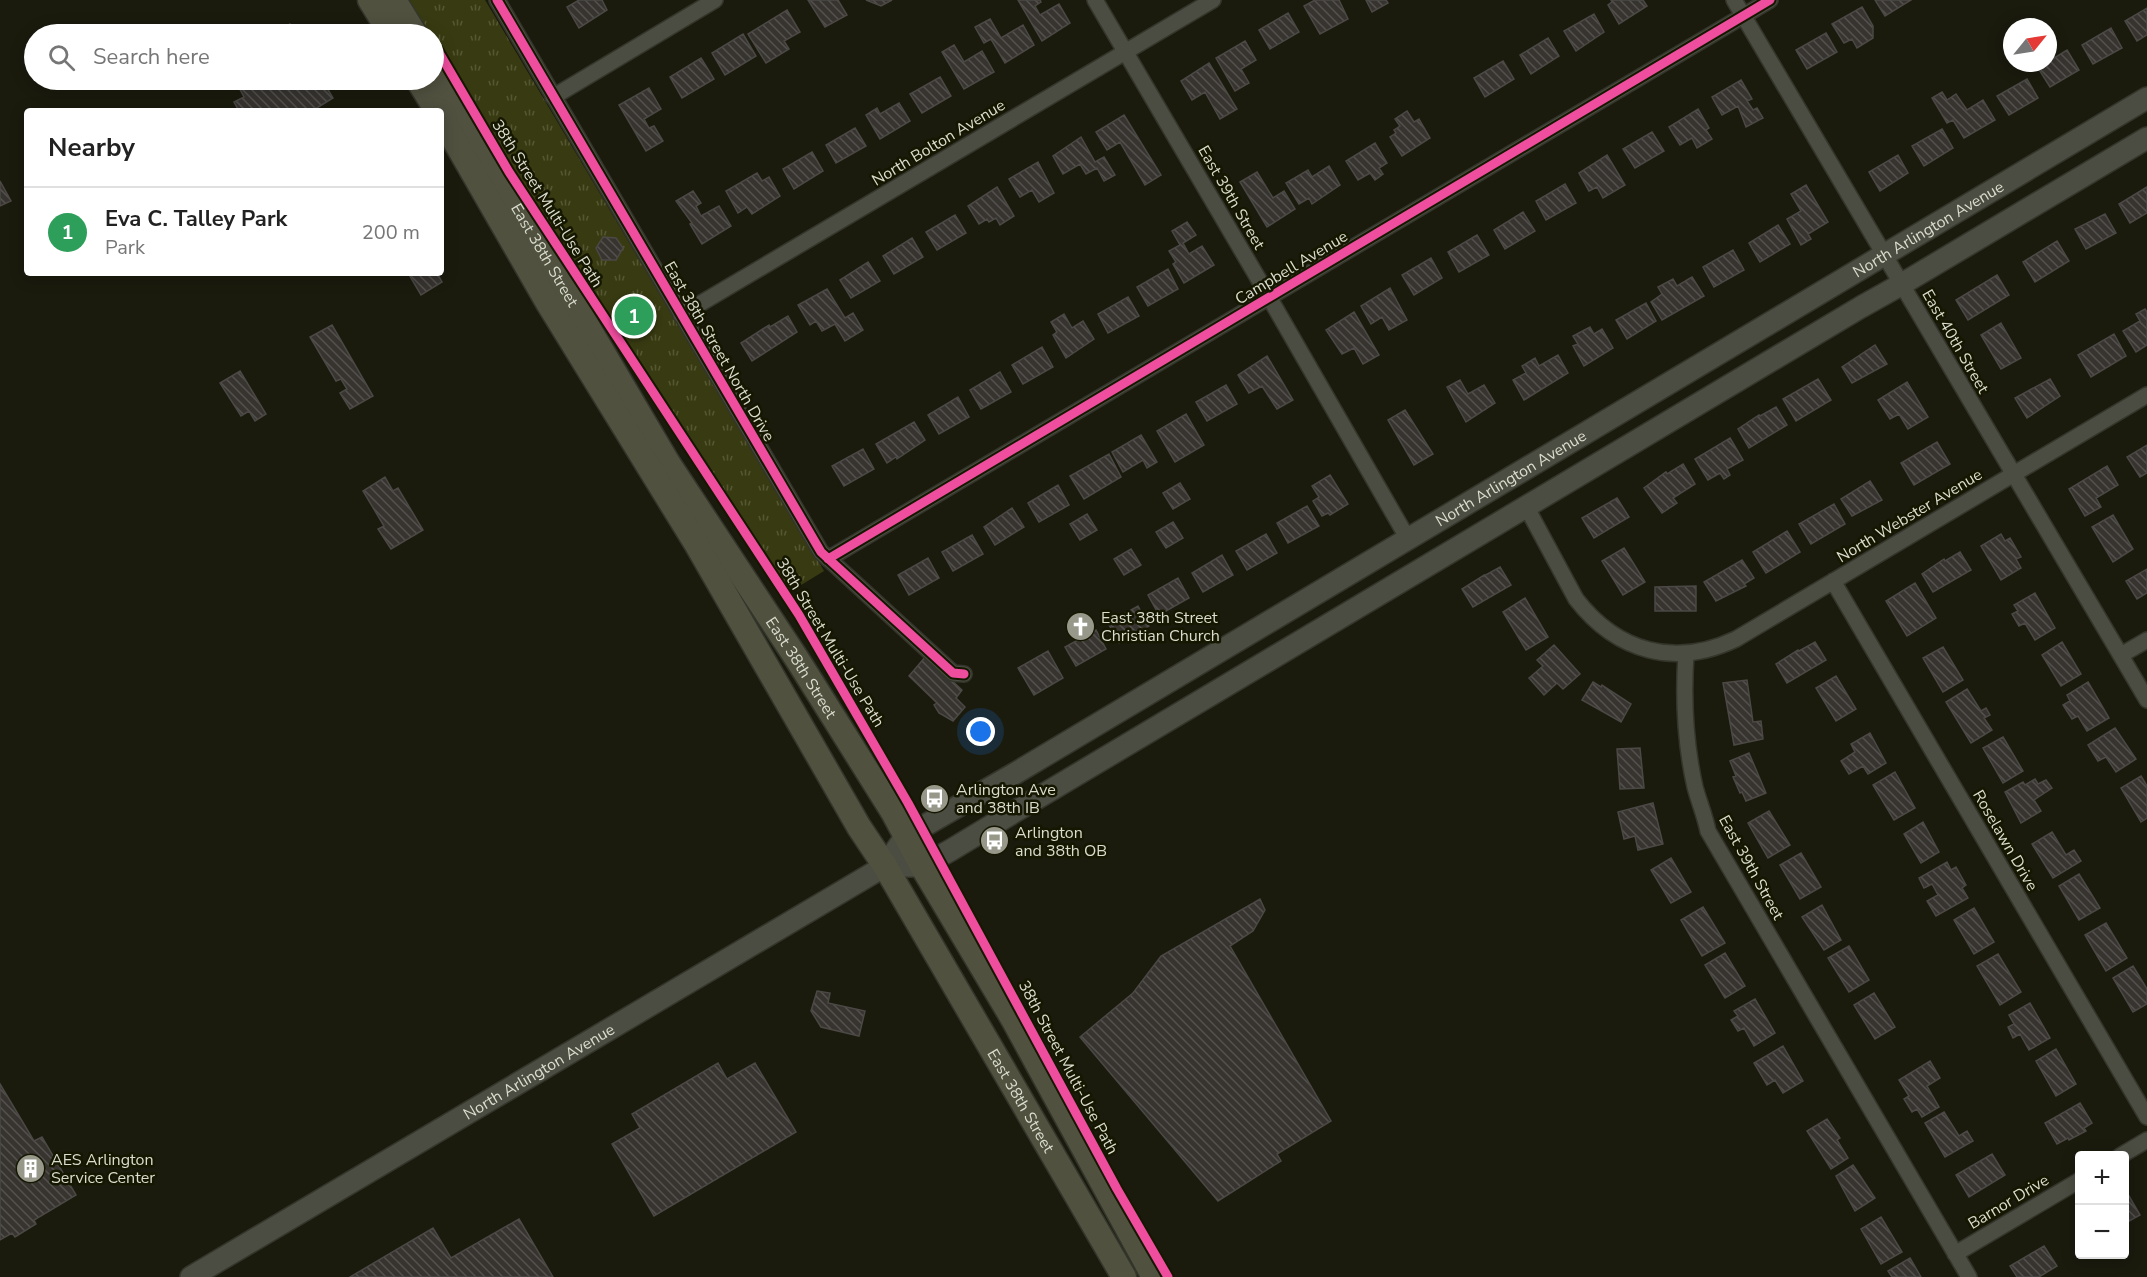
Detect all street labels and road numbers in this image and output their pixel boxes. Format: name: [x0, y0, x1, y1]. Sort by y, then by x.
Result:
street label: North Bolton Avenue: [868, 94, 1009, 191]
street label: 38th Street Multi-Use Path: [486, 115, 608, 292]
street label: East 39th Street: [1192, 141, 1270, 254]
street label: North Arlington Avenue: [1849, 176, 2008, 283]
street label: East 38th Street: [505, 199, 584, 311]
street label: Campbell Avenue: [1231, 225, 1352, 310]
street label: East 38th Street North Drive: [659, 257, 780, 446]
street label: East 40th Street: [1916, 285, 1994, 398]
street label: North Arlington Avenue: [1432, 425, 1591, 532]
street label: North Webster Avenue: [1833, 464, 1986, 568]
street label: 38th Street Multi-Use Path: [771, 554, 890, 731]
street label: East 38th Street: [760, 613, 842, 723]
street label: Roselawn Drive: [1967, 786, 2043, 895]
street label: East 39th Street: [1713, 811, 1789, 924]
street label: 38th Street Multi-Use Path: [1013, 977, 1123, 1158]
street label: North Arlington Avenue: [459, 1019, 619, 1125]
street label: East 38th Street: [982, 1045, 1059, 1157]
street label: Barnor Drive: [1964, 1169, 2053, 1235]

